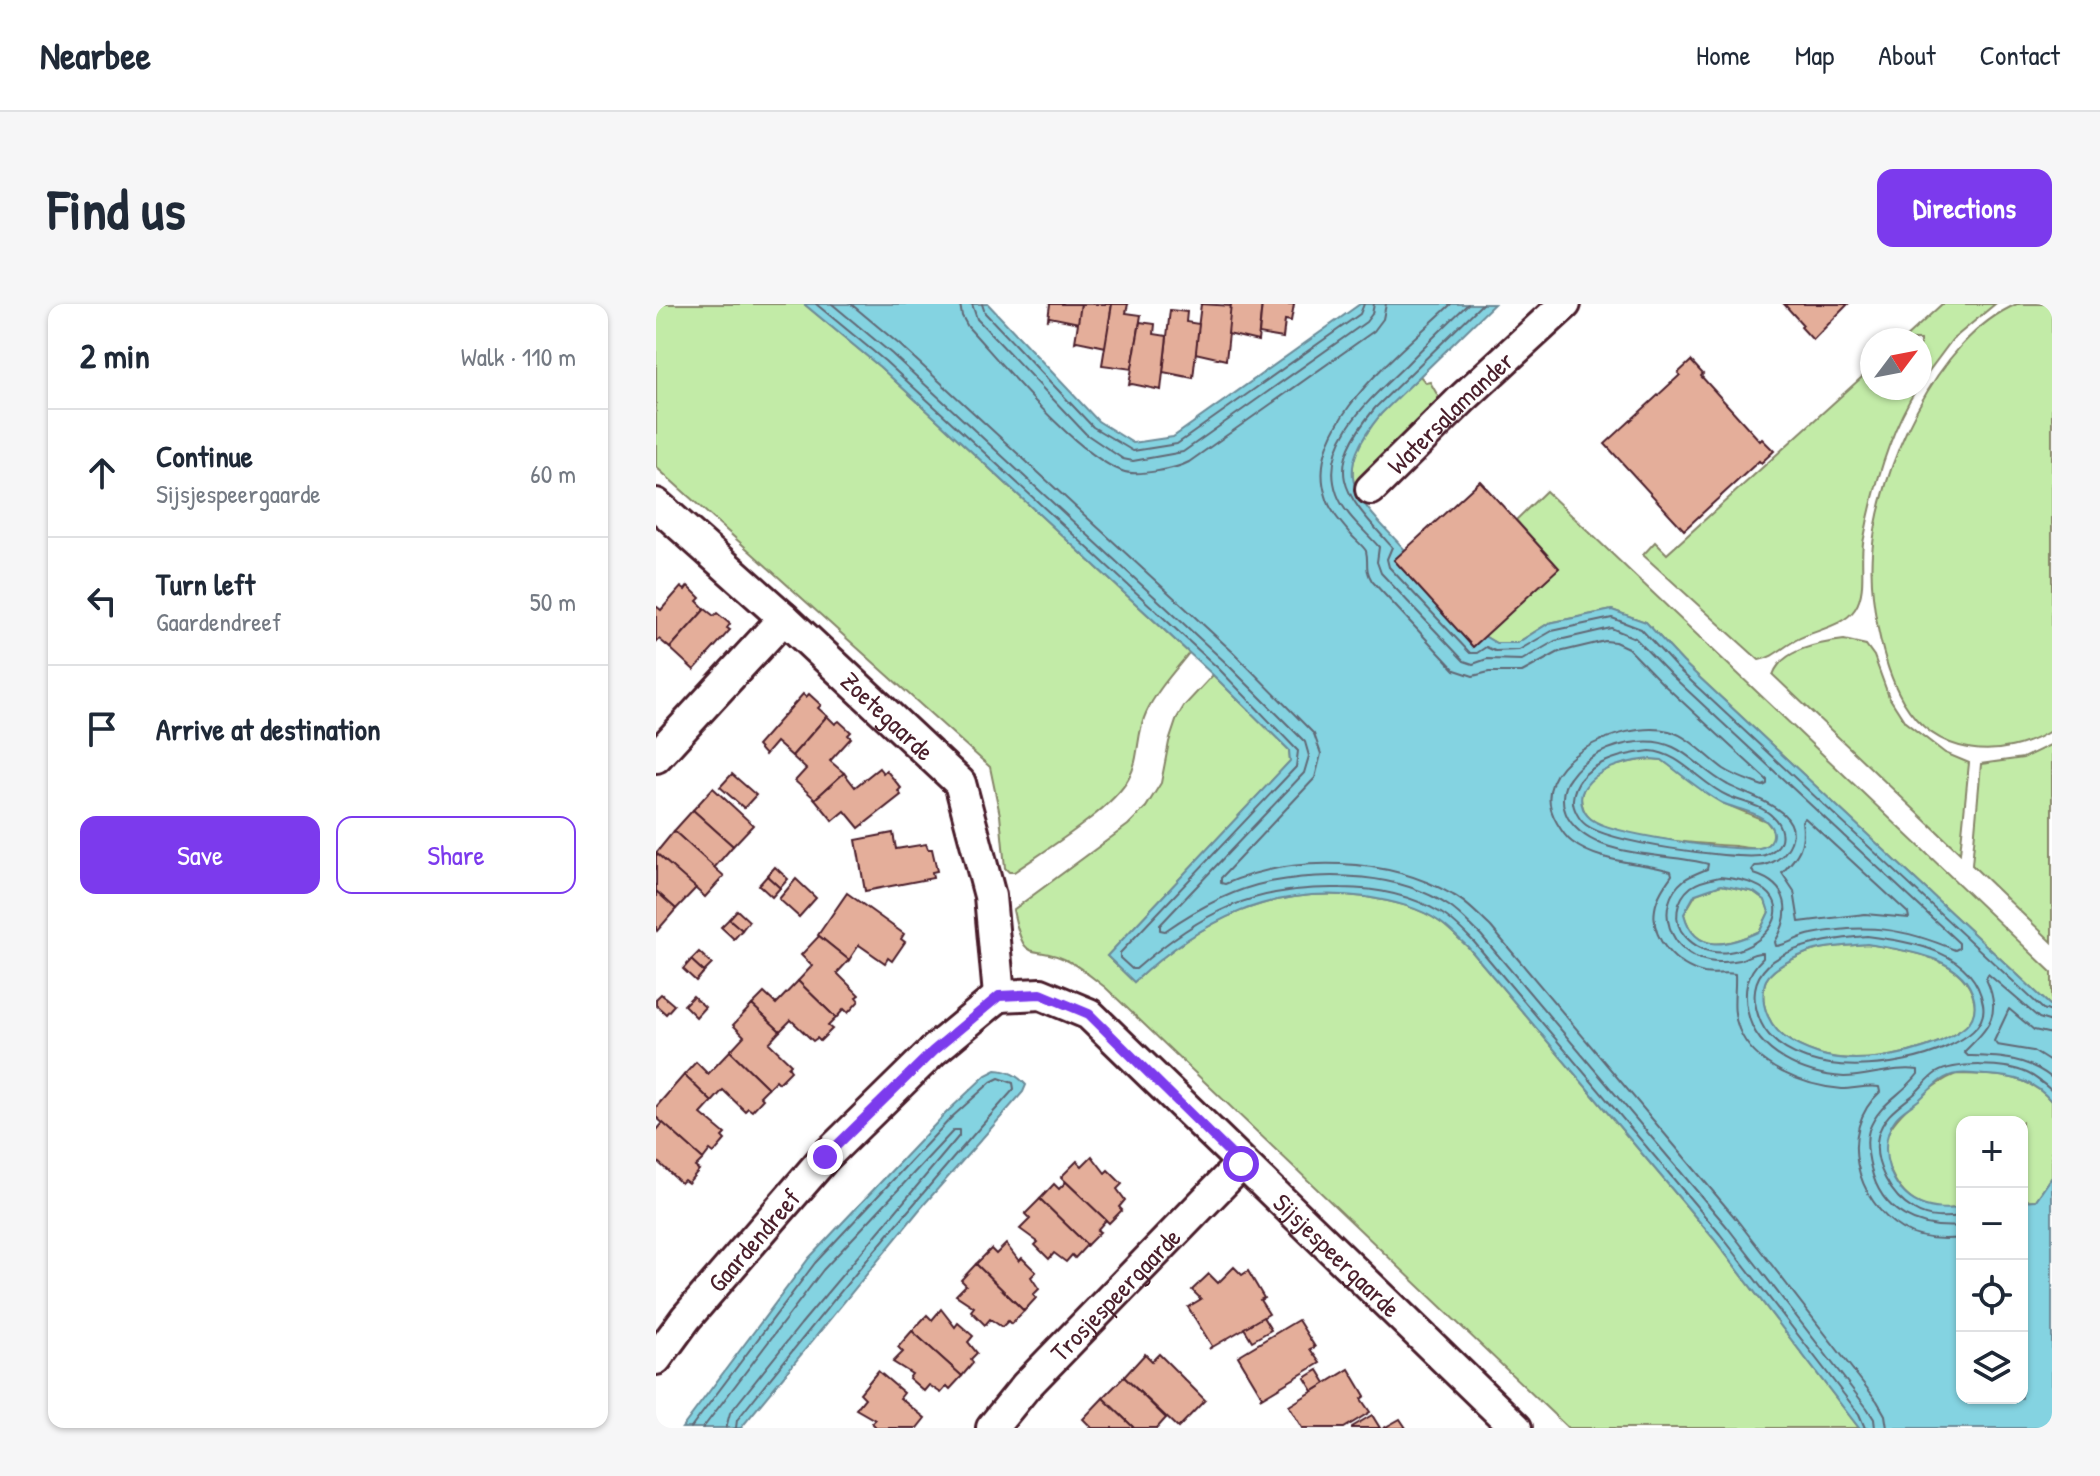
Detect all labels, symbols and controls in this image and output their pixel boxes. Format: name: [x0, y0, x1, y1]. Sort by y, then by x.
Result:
text: Nearbee: [40, 29, 151, 81]
text: Home: [1696, 36, 1751, 74]
text: Map: [1795, 36, 1834, 74]
text: About: [1878, 36, 1936, 74]
text: Contact: [1980, 36, 2060, 74]
button: Directions: [1877, 169, 2052, 247]
text: Find us: [48, 171, 186, 246]
north arrow: [1860, 328, 1932, 400]
text: 2 min: [80, 333, 150, 379]
text: Walk · 110 m: [461, 339, 576, 374]
street label: Watersalamander: [1379, 343, 1521, 481]
text: Continue: [156, 436, 253, 476]
icon: ahead: [80, 451, 124, 495]
text: 60 m: [530, 456, 576, 491]
text: Sijsjespeergaarde: [156, 476, 321, 511]
text: Turn left: [156, 564, 255, 604]
icon: left: [80, 579, 124, 623]
text: 50 m: [530, 584, 576, 619]
text: Gaardendreef: [156, 604, 281, 639]
street label: Zoetegaarde: [834, 663, 942, 768]
icon: arrive: [80, 707, 124, 751]
text: Arrive at destination: [156, 709, 381, 749]
button: Save: [80, 816, 320, 894]
button: Share: [336, 816, 576, 894]
map controls: [1956, 1116, 2028, 1404]
button: +: [1956, 1116, 2028, 1188]
route end: [807, 1139, 843, 1175]
route start: [1223, 1146, 1259, 1182]
street label: Gaardendreef: [699, 1180, 808, 1299]
street label: Sijsjespeergaarde: [1266, 1185, 1409, 1325]
button: −: [1956, 1188, 2028, 1260]
street label: Trosjespeergaarde: [1042, 1220, 1188, 1369]
button: locate: [1956, 1260, 2028, 1332]
button: layers: [1956, 1332, 2028, 1404]

